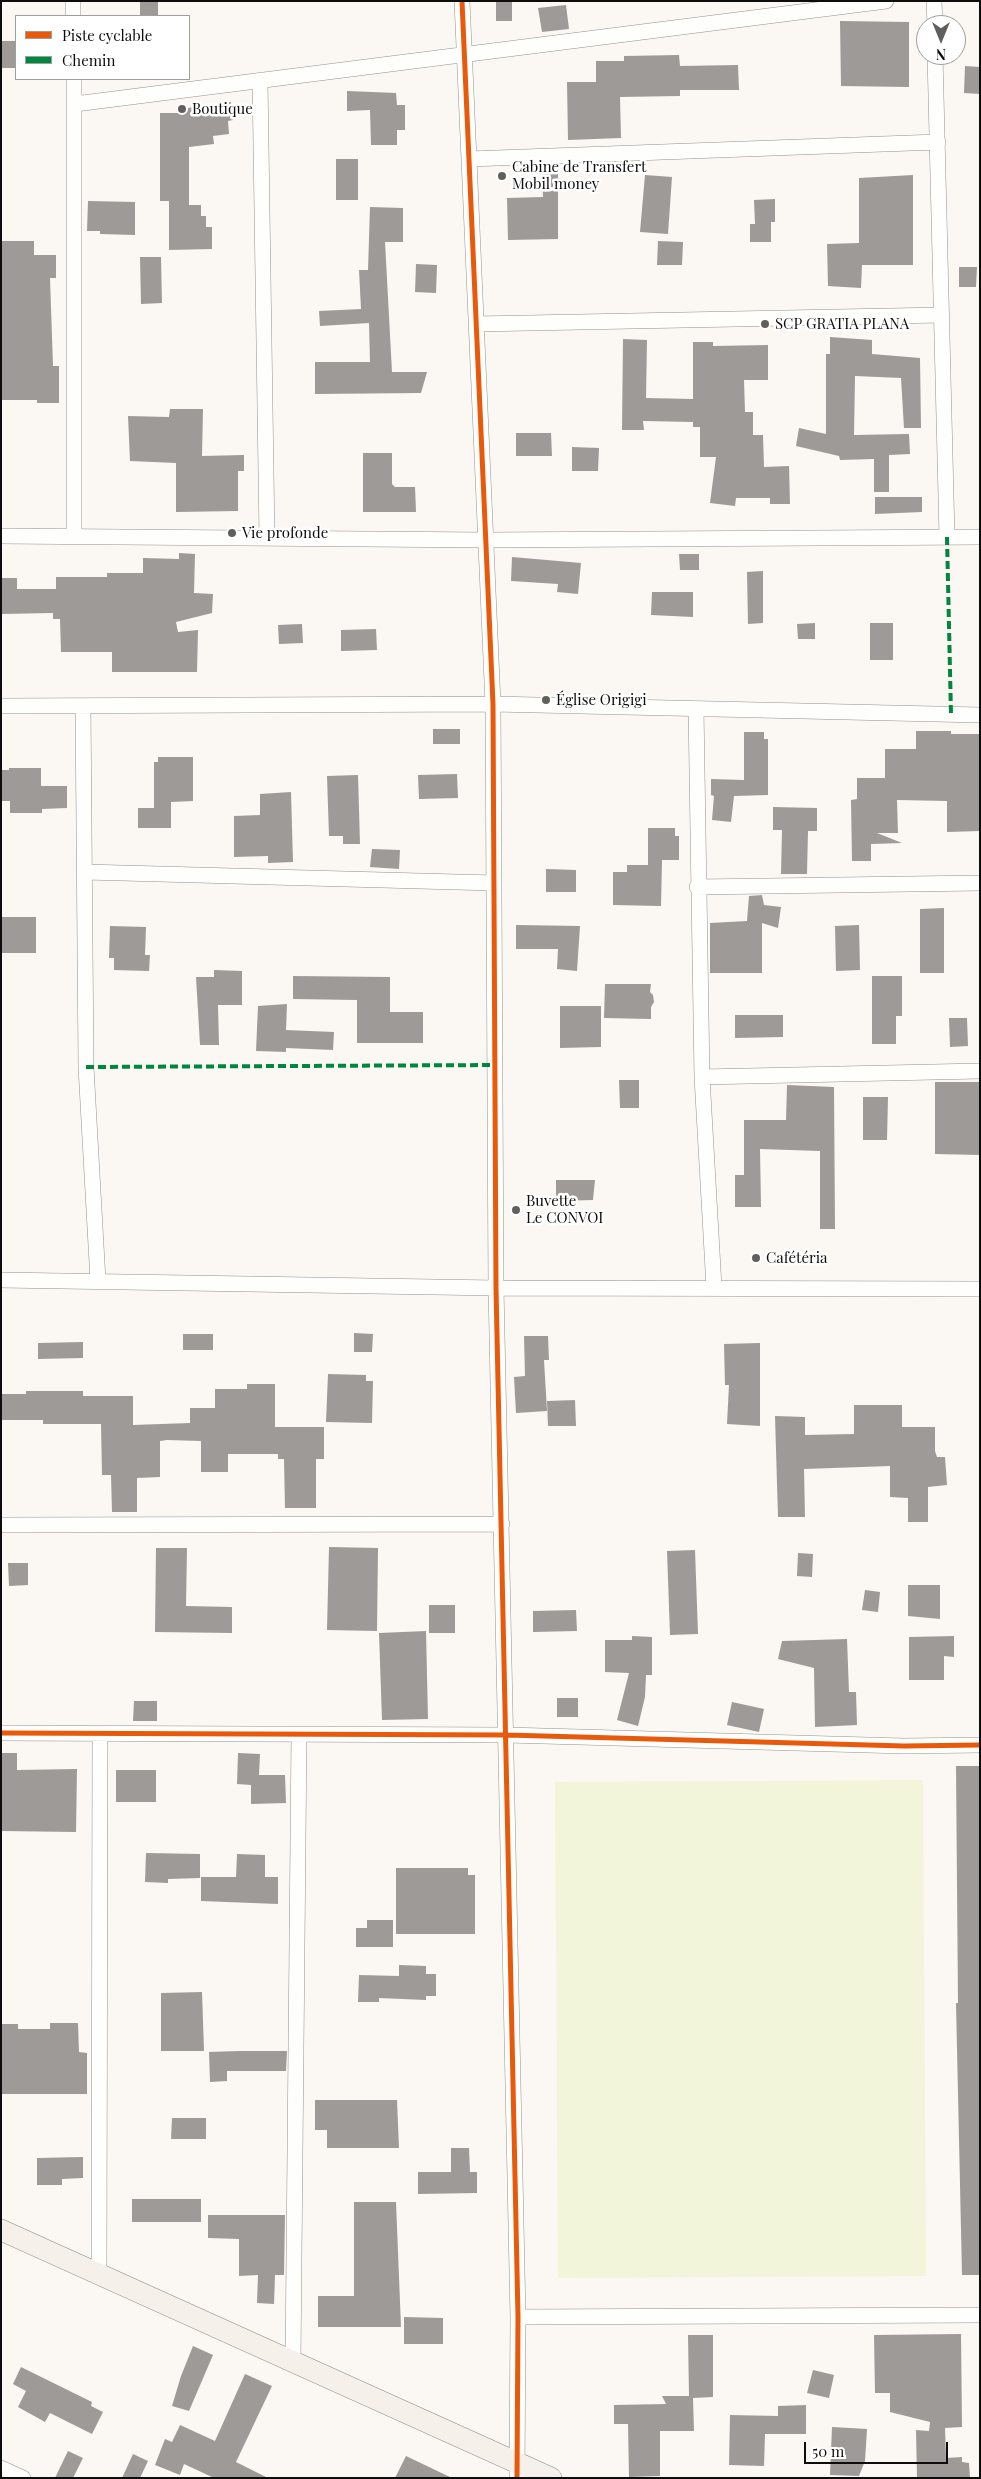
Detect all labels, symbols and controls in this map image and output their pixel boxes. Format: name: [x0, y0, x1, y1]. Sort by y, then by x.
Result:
legend: [15, 15, 190, 80]
north arrow: [916, 15, 966, 65]
text: Piste cyclable: [62, 25, 152, 45]
text: N: [936, 45, 946, 64]
text: Chemin: [62, 50, 115, 70]
place label: Boutique: [192, 100, 253, 118]
marker: Boutique: [176, 103, 188, 115]
place label: Cabine de Transfert Mobil money: [512, 158, 646, 193]
marker: Cabine de Transfert Mobil money: [496, 170, 508, 182]
place label: SCP GRATIA PLANA: [775, 315, 909, 333]
marker: SCP GRATIA PLANA: [759, 318, 771, 330]
place label: Vie profonde: [242, 524, 328, 542]
marker: Vie profonde: [226, 527, 238, 539]
place label: Église Origigi: [556, 691, 647, 709]
marker: Église Origigi: [540, 694, 552, 706]
place label: Buvette Le CONVOI: [526, 1192, 603, 1227]
marker: Buvette Le CONVOI: [510, 1204, 522, 1216]
place label: Cafétéria: [766, 1249, 828, 1267]
marker: Cafétéria: [750, 1252, 762, 1264]
scale bar: [806, 2432, 950, 2464]
text: 50 m: [812, 2441, 844, 2461]

